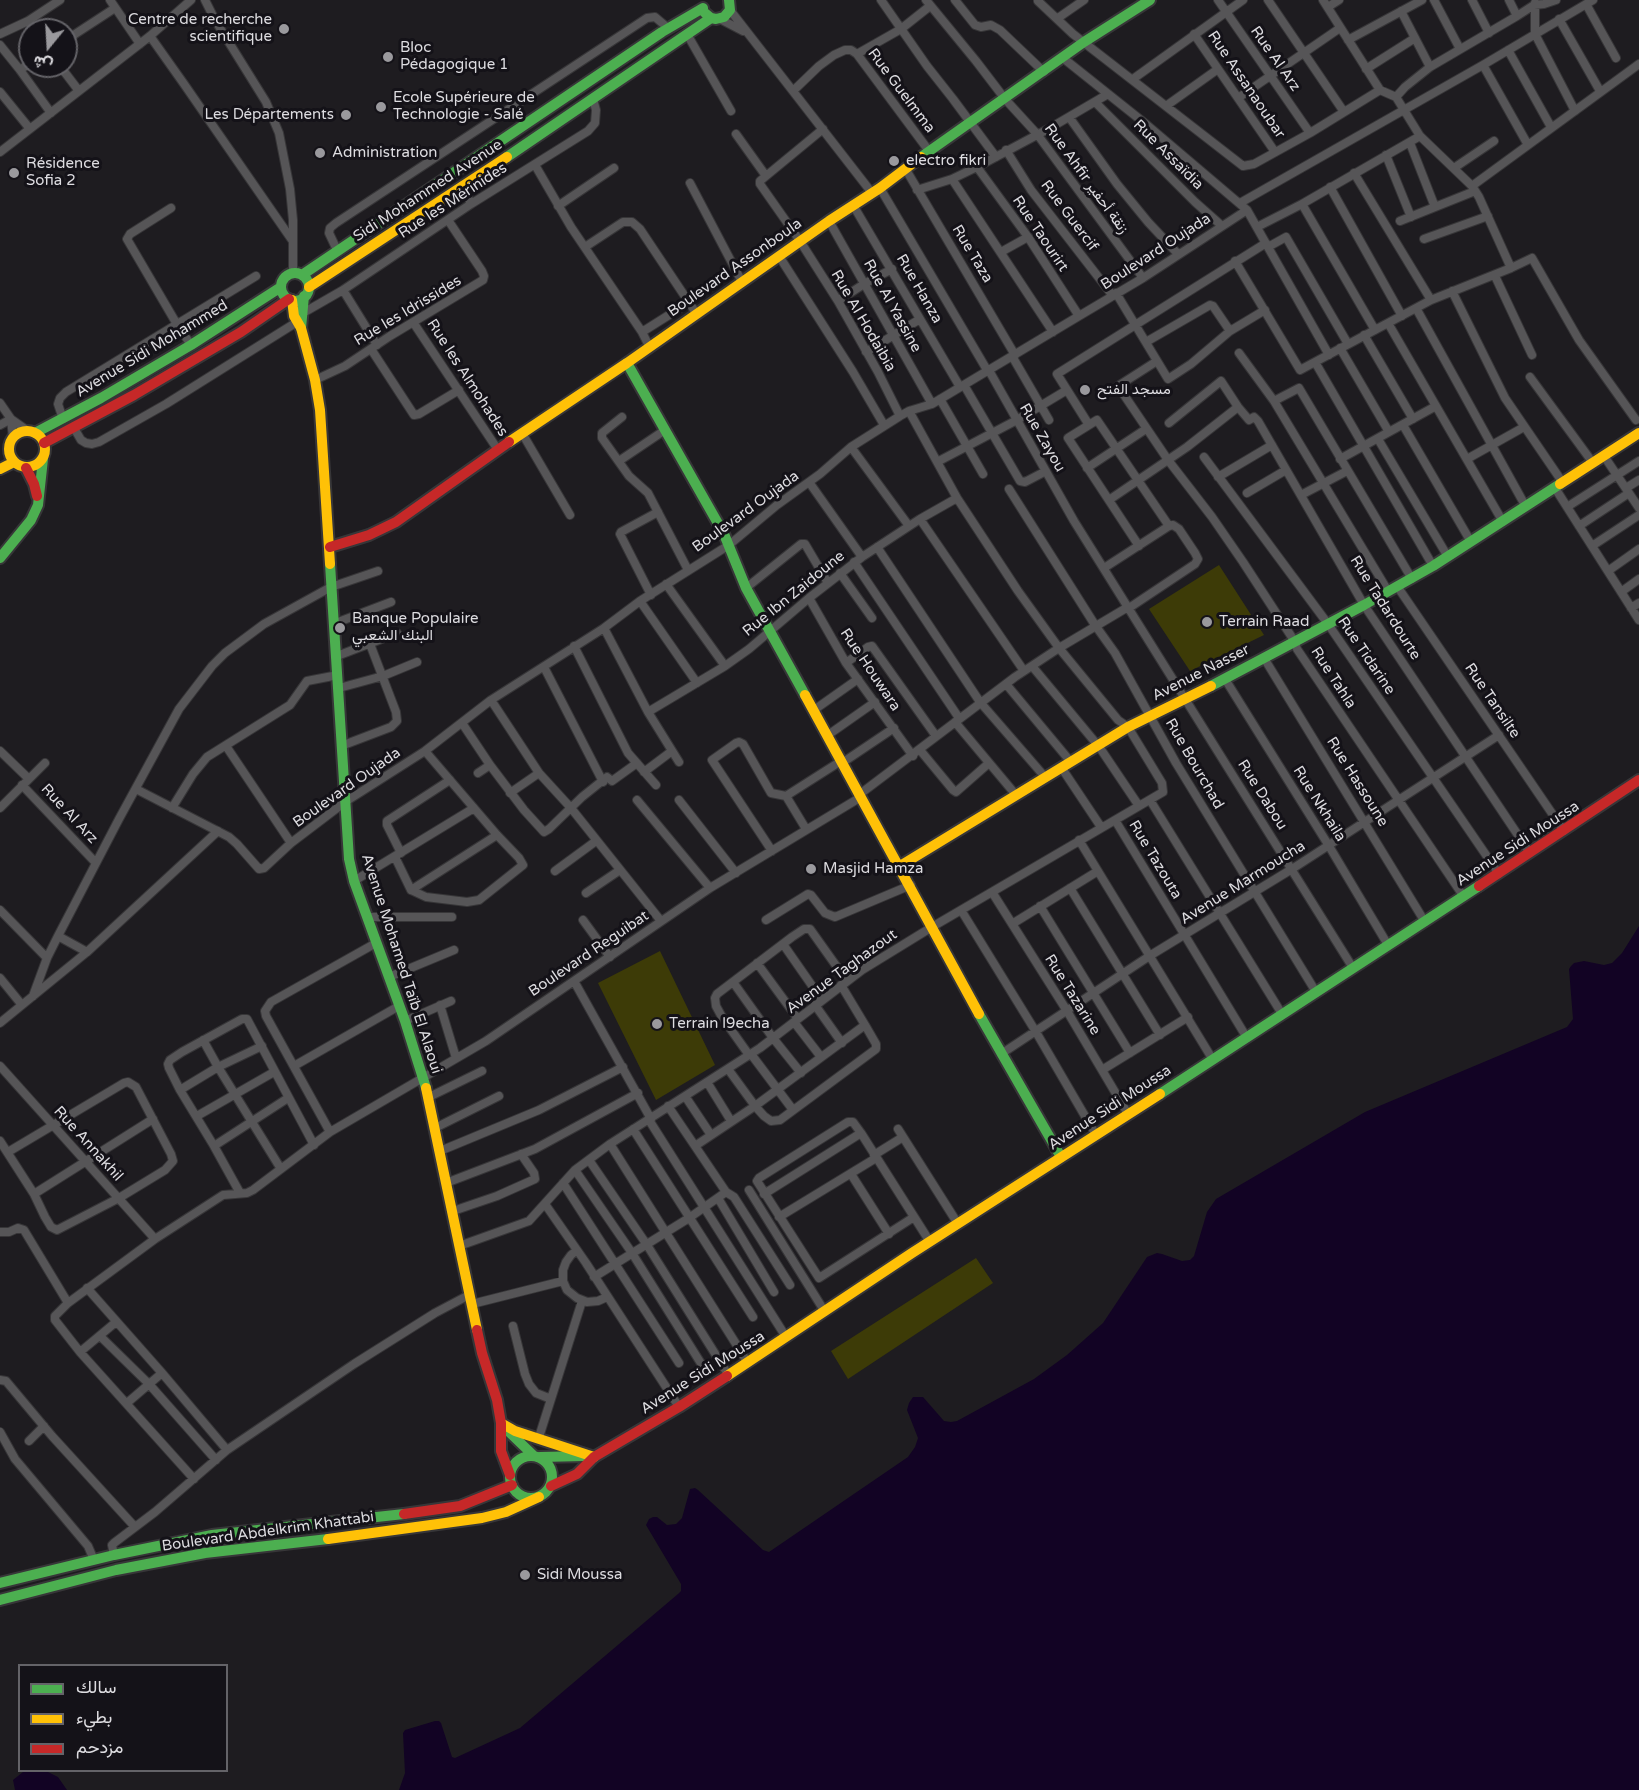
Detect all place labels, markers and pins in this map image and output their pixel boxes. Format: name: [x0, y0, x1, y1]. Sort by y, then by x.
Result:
place label: Centre de recherche scientifique: [128, 11, 272, 46]
marker: Centre de recherche scientifique: [277, 22, 291, 36]
place label: Bloc Pédagogique 1: [400, 39, 508, 74]
marker: Bloc Pédagogique 1: [381, 50, 395, 64]
place label: Ecole Supérieure de Technologie - Salé: [393, 89, 535, 124]
marker: Ecole Supérieure de Technologie - Salé: [374, 100, 388, 114]
place label: Les Départements: [204, 106, 334, 124]
marker: Les Départements: [339, 108, 353, 122]
place label: Administration: [332, 144, 437, 162]
marker: Administration: [313, 146, 327, 160]
place label: electro fikri: [906, 152, 986, 170]
marker: electro fikri: [887, 154, 901, 168]
place label: Résidence Sofia 2: [26, 155, 100, 190]
marker: Résidence Sofia 2: [7, 166, 21, 180]
place label: مسجد الفتح: [1097, 381, 1171, 399]
marker: مسجد الفتح: [1078, 383, 1092, 397]
place label: Banque Populaire البنك الشعبي: [352, 610, 478, 645]
place label: Terrain Raad: [1219, 613, 1309, 631]
marker: Terrain Raad: [1200, 615, 1214, 629]
marker: Banque Populaire البنك الشعبي: [333, 621, 347, 635]
place label: Masjid Hamza: [823, 860, 923, 878]
marker: Masjid Hamza: [804, 862, 818, 876]
place label: Terrain l9echa: [669, 1015, 770, 1033]
marker: Terrain l9echa: [650, 1017, 664, 1031]
place label: Sidi Moussa: [537, 1566, 622, 1584]
marker: Sidi Moussa: [518, 1568, 532, 1582]

